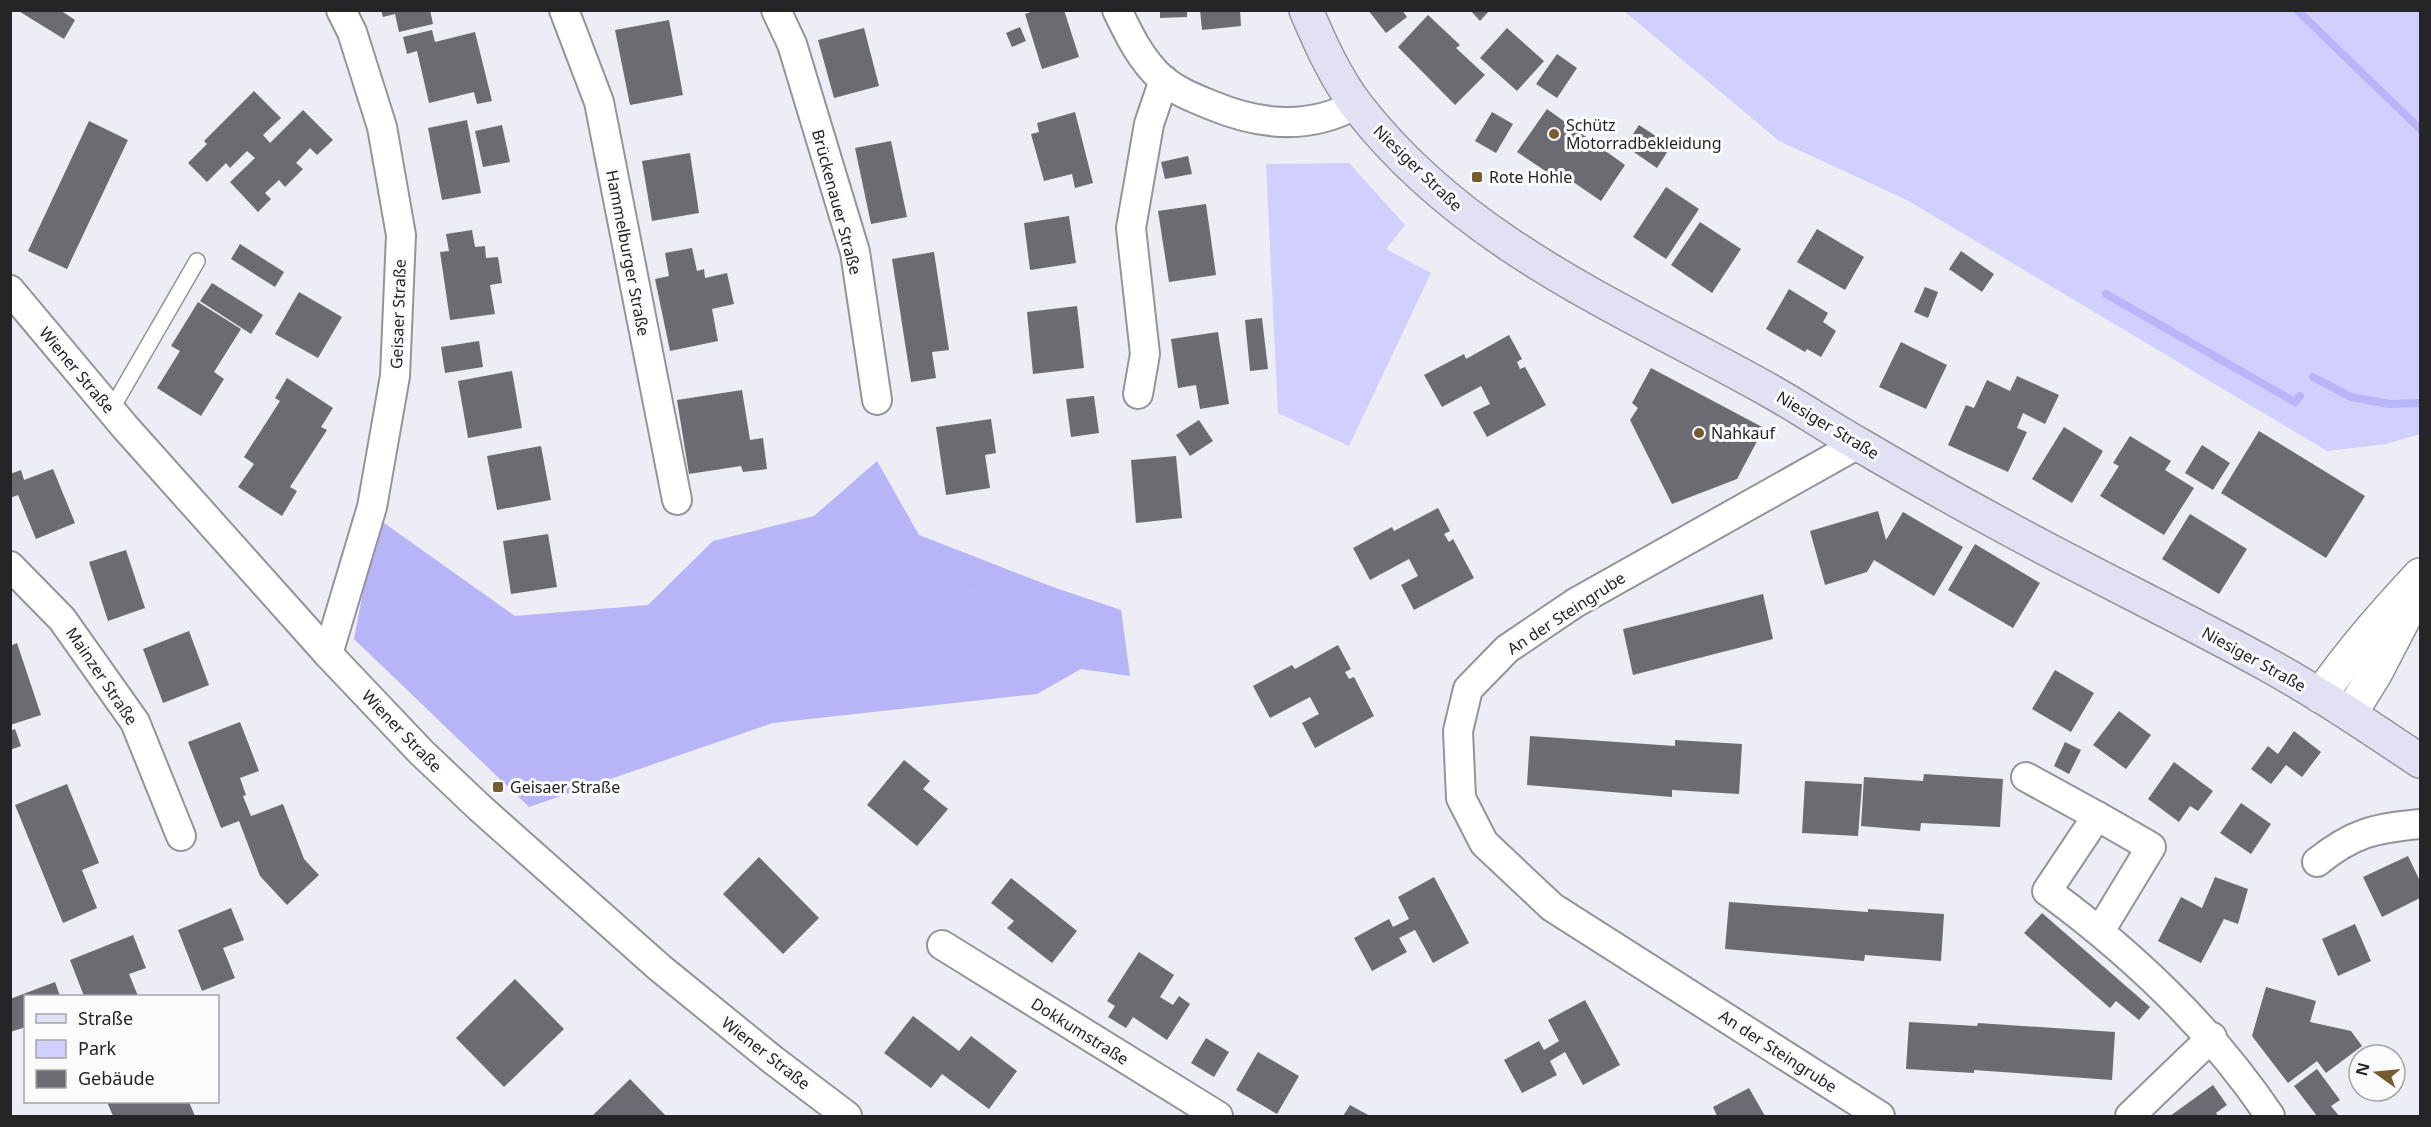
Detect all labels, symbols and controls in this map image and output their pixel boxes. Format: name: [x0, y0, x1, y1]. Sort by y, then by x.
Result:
place label: Schütz Motorradbekleidung: [1566, 114, 1722, 154]
street label: Niesiger Straße: [1369, 120, 1467, 216]
street label: Brückenauer Straße: [807, 127, 867, 277]
marker: Schütz Motorradbekleidung: [1547, 127, 1561, 141]
place label: Rote Hohle: [1489, 166, 1572, 188]
street label: Hammelburger Straße: [601, 168, 655, 338]
marker: Rote Hohle: [1470, 170, 1484, 184]
street label: Geisaer Straße: [385, 259, 411, 369]
street label: Wiener Straße: [34, 322, 120, 418]
street label: Niesiger Straße: [1773, 386, 1883, 464]
place label: Nahkauf: [1711, 422, 1776, 444]
marker: Nahkauf: [1692, 426, 1706, 440]
street label: An der Steingrube: [1503, 567, 1629, 659]
street label: Niesiger Straße: [2198, 621, 2310, 697]
street label: Mainzer Straße: [61, 623, 143, 729]
street label: Wiener Straße: [357, 685, 447, 777]
place label: Geisaer Straße: [510, 776, 620, 798]
marker: Geisaer Straße: [491, 780, 505, 794]
street label: Dokkumstraße: [1027, 992, 1133, 1070]
legend: [24, 995, 219, 1103]
street label: An der Steingrube: [1715, 1005, 1841, 1097]
text: Straße: [78, 1006, 133, 1030]
street label: Wiener Straße: [717, 1011, 815, 1095]
text: Park: [78, 1036, 116, 1060]
north arrow: [2347, 1043, 2407, 1103]
text: N: [2350, 1060, 2375, 1078]
text: Gebäude: [78, 1066, 155, 1090]

